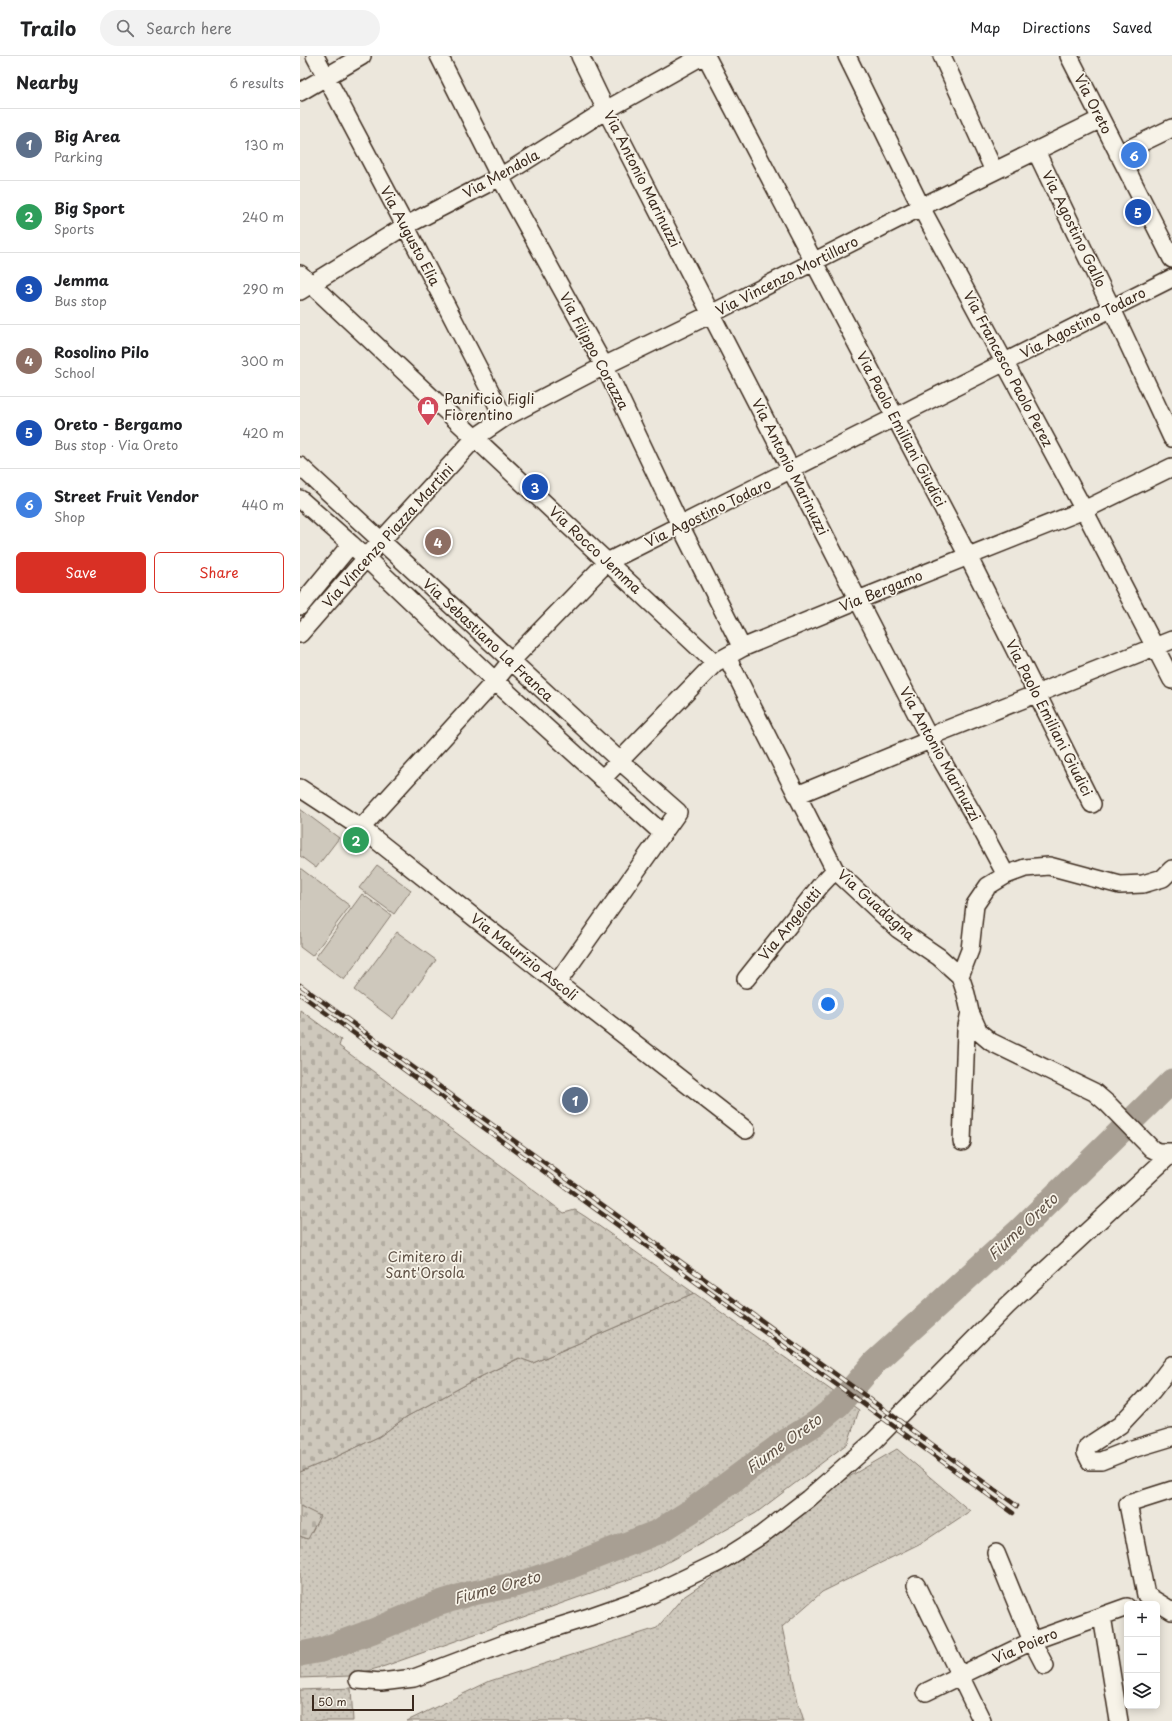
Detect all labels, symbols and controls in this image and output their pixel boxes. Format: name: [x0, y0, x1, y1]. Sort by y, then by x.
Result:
search box: [100, 10, 380, 46]
text: Trailo: [20, 14, 76, 42]
text: Search here: [146, 16, 232, 39]
icon: search: [114, 17, 136, 39]
text: Map: [970, 17, 1000, 38]
text: Directions: [1022, 17, 1090, 38]
text: Saved: [1112, 17, 1152, 38]
text: Nearby: [16, 69, 78, 95]
street label: Via Oreto: [1069, 70, 1118, 138]
text: 6 results: [229, 73, 284, 92]
street label: Via Antonio Marinuzzi: [599, 107, 686, 251]
text: Big Area: [54, 124, 120, 147]
text: 1: [26, 135, 32, 154]
text: 130 m: [245, 135, 284, 154]
pin: 6: [1121, 140, 1147, 170]
street label: Via Mendola: [459, 144, 543, 203]
text: Parking: [54, 147, 103, 166]
street label: Via Agostino Gallo: [1037, 167, 1112, 291]
street label: Via Augusto Elia: [375, 182, 446, 290]
text: Big Sport: [54, 196, 125, 219]
pin: 5: [1125, 197, 1151, 227]
text: 2: [24, 207, 34, 226]
text: 240 m: [242, 207, 284, 226]
text: Sports: [54, 219, 94, 238]
street label: Via Vincenzo Mortillaro: [712, 230, 862, 321]
text: Jemma: [54, 268, 109, 291]
text: 3: [25, 279, 33, 298]
text: 290 m: [243, 279, 284, 298]
street label: Via Agostino Todaro: [1016, 282, 1149, 363]
street label: Via Francesco Paolo Perez: [958, 287, 1059, 451]
street label: Via Filippo Corazza: [554, 288, 635, 414]
text: Bus stop: [54, 291, 107, 310]
text: Rosolino Pilo: [54, 340, 149, 363]
street label: Via Paolo Emiliani Giudici: [851, 347, 951, 510]
text: 4: [25, 351, 33, 370]
text: 300 m: [240, 351, 284, 370]
text: School: [54, 363, 95, 382]
place label: Panificio Figli Fiorentino: [444, 388, 534, 425]
shop icon: Panificio Figli Fiorentino: [415, 394, 441, 427]
street label: Via Antonio Marinuzzi: [747, 395, 834, 539]
text: Oreto - Bergamo: [54, 412, 182, 435]
text: 5: [25, 423, 33, 442]
text: 420 m: [242, 423, 284, 442]
text: Bus stop · Via Oreto: [54, 435, 178, 454]
street label: Via Vincenzo Piazza Martini: [317, 459, 458, 612]
pin: 3: [522, 472, 548, 502]
street label: Via Agostino Todaro: [641, 473, 775, 552]
text: Street Fruit Vendor: [54, 484, 199, 507]
text: 6: [24, 495, 34, 514]
text: 440 m: [241, 495, 284, 514]
street label: Via Rocco Jemma: [544, 501, 647, 598]
text: Shop: [54, 507, 85, 526]
pin: 4: [425, 527, 451, 557]
button: Save: [16, 552, 146, 593]
button: Share: [154, 552, 284, 593]
street label: Via Bergamo: [836, 564, 926, 617]
street label: Via Sebastiano La Franca: [418, 573, 559, 706]
street label: Via Paolo Emiliani Giudici: [1001, 636, 1098, 800]
street label: Via Antonio Marinuzzi: [895, 683, 986, 825]
pin: 2: [343, 825, 369, 855]
street label: Via Guadagna: [833, 864, 920, 945]
street label: Via Angelotti: [753, 882, 826, 965]
street label: Via Maurizio Ascoli: [466, 908, 582, 1005]
your location: [818, 994, 838, 1014]
pin: 1: [562, 1085, 588, 1115]
water label: Fiume Oreto: [982, 1187, 1063, 1265]
park label: Cimitero di Sant'Orsola: [385, 1246, 465, 1283]
water label: Fiume Oreto: [741, 1407, 826, 1478]
water label: Fiume Oreto: [451, 1564, 543, 1609]
map controls: [1124, 1601, 1160, 1709]
button: +: [1124, 1601, 1160, 1637]
street label: Via Poiero: [989, 1622, 1061, 1669]
button: −: [1124, 1637, 1160, 1673]
button: layers: [1124, 1673, 1160, 1709]
scale bar: [312, 1693, 414, 1712]
text: 50 m: [318, 1693, 347, 1710]

